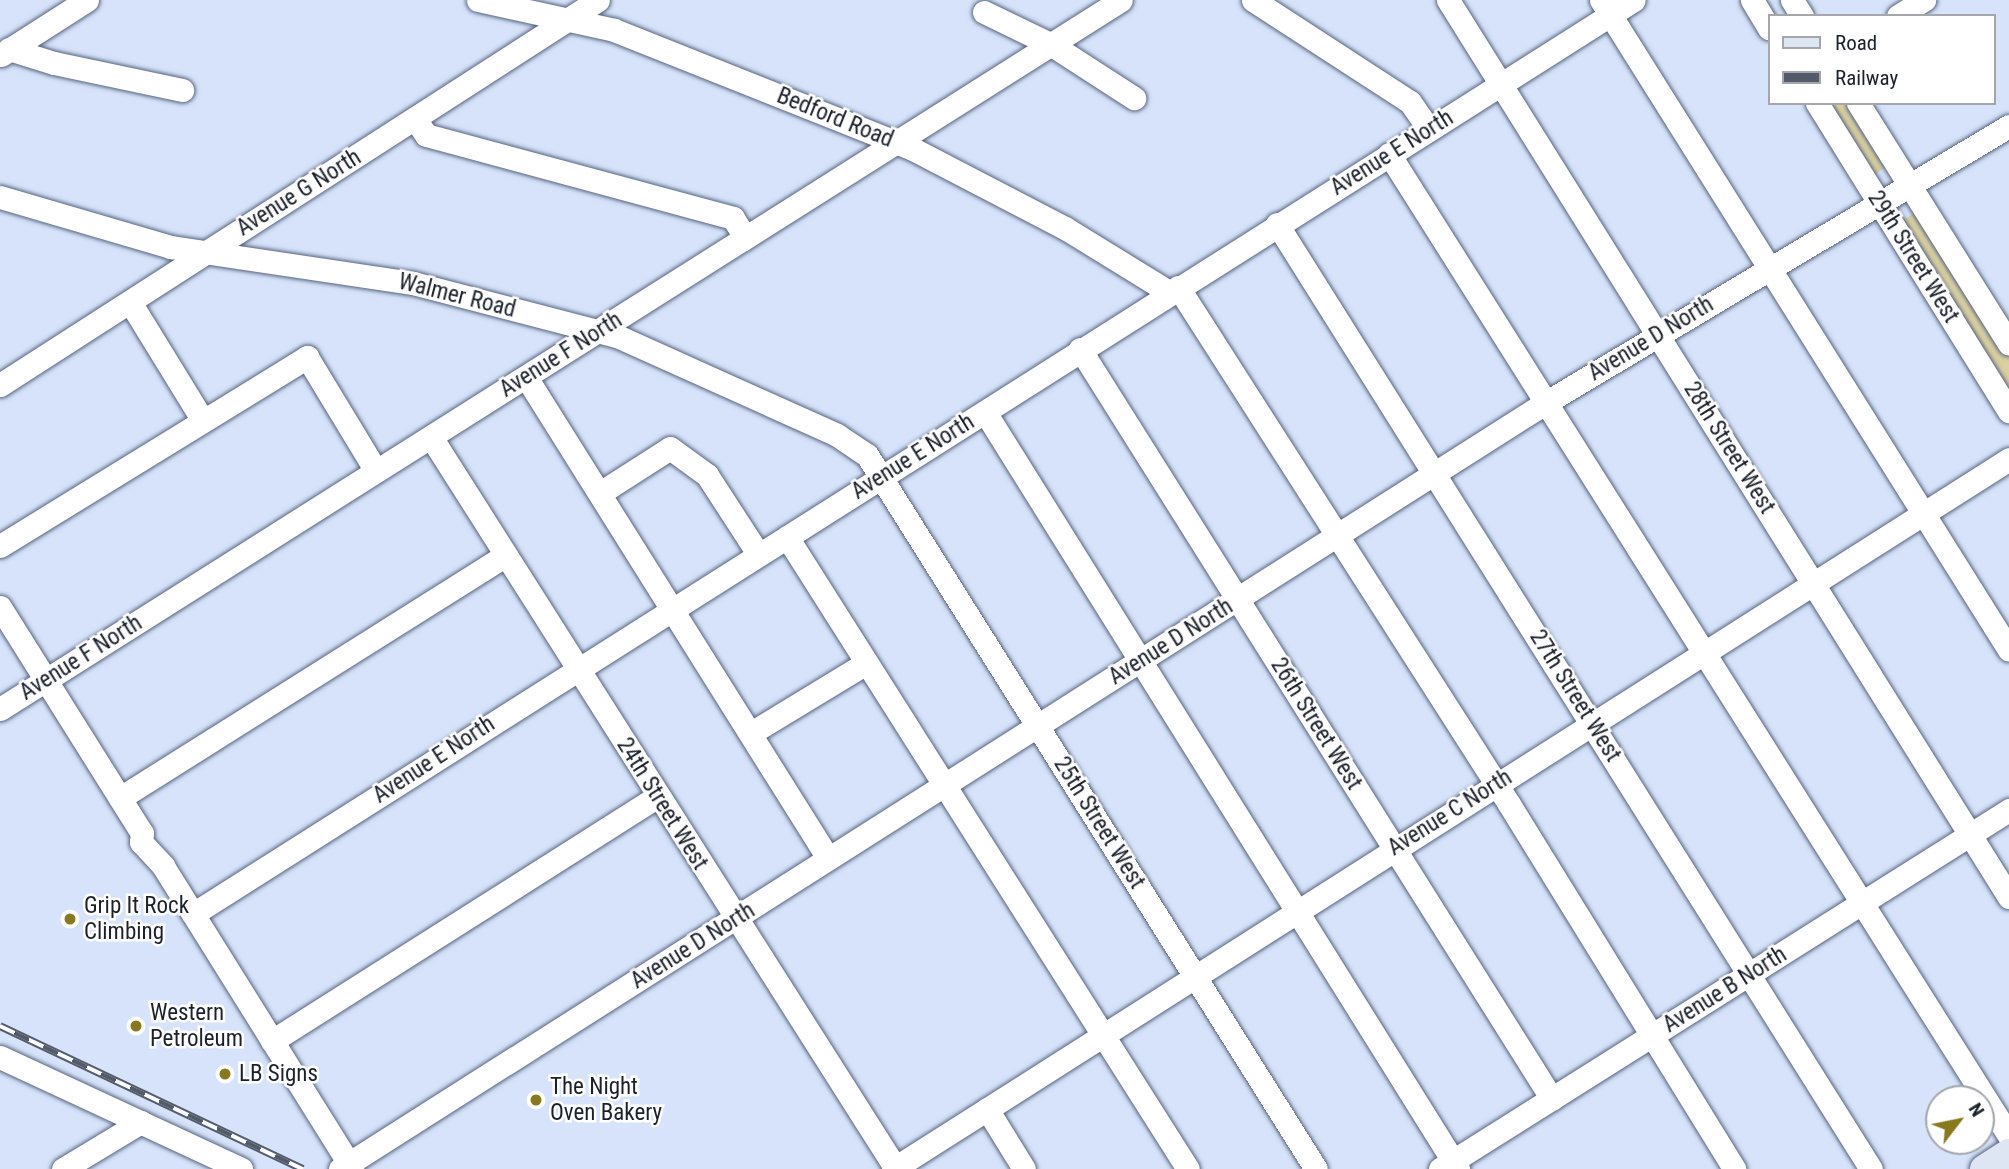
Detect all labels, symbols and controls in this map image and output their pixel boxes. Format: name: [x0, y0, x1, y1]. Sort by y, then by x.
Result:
legend: [1768, 14, 1995, 105]
text: Road: [1835, 31, 1877, 55]
text: Railway: [1835, 66, 1898, 90]
street label: Bedford Road: [773, 82, 897, 154]
street label: Avenue E North: [1326, 104, 1458, 202]
street label: Avenue G North: [232, 144, 366, 242]
street label: 29th Street West: [1861, 186, 1965, 328]
street label: Walmer Road: [395, 268, 519, 324]
street label: Avenue D North: [1583, 291, 1719, 387]
street label: Avenue F North: [495, 306, 627, 404]
street label: 28th Street West: [1677, 377, 1781, 519]
street label: Avenue E North: [847, 408, 979, 506]
street label: Avenue D North: [1104, 593, 1238, 691]
street label: Avenue F North: [15, 609, 147, 707]
street label: 27th Street West: [1523, 625, 1627, 767]
street label: 26th Street West: [1264, 653, 1368, 795]
street label: Avenue E North: [368, 710, 500, 810]
street label: 24th Street West: [610, 733, 714, 875]
street label: 25th Street West: [1047, 752, 1151, 894]
street label: Avenue C North: [1383, 764, 1517, 862]
place label: Grip It Rock Climbing: [84, 892, 189, 946]
street label: Avenue D North: [626, 897, 760, 995]
marker: Grip It Rock Climbing: [62, 911, 78, 927]
street label: Avenue B North: [1658, 941, 1792, 1039]
place label: Western Petroleum: [150, 999, 243, 1053]
marker: Western Petroleum: [128, 1018, 144, 1034]
place label: LB Signs: [239, 1060, 318, 1088]
marker: LB Signs: [217, 1066, 233, 1082]
place label: The Night Oven Bakery: [550, 1073, 662, 1127]
north arrow: [1925, 1085, 1995, 1155]
marker: The Night Oven Bakery: [528, 1092, 544, 1108]
text: N: [1964, 1099, 1989, 1121]

